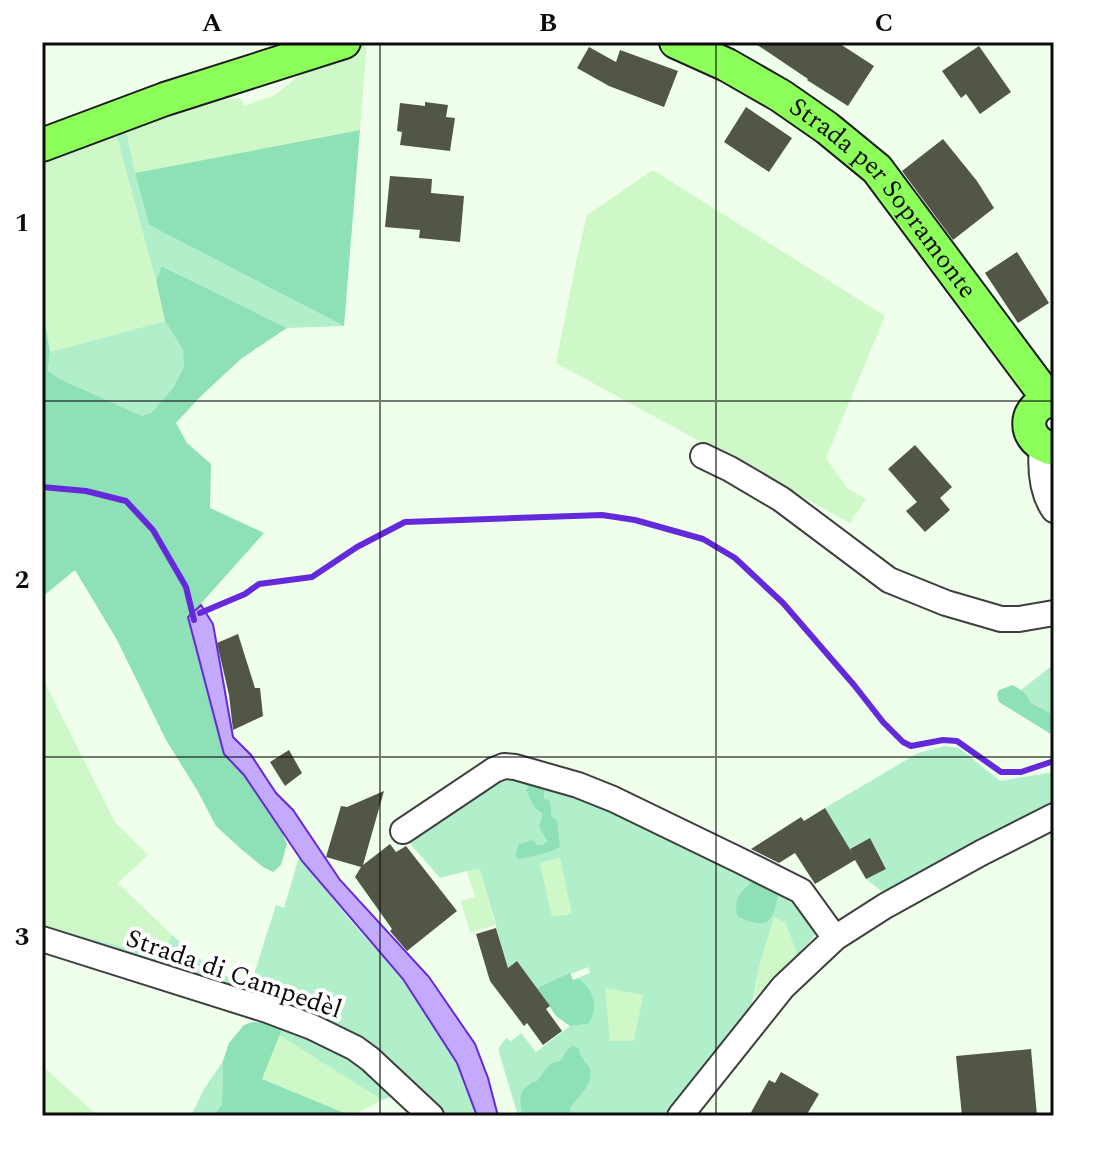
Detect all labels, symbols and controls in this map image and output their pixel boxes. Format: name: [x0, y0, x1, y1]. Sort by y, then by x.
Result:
text: A: [202, 3, 222, 43]
text: B: [539, 3, 557, 43]
text: C: [875, 3, 893, 43]
street label: Strada per Sopramonte: [781, 87, 987, 307]
text: 1: [15, 203, 29, 243]
text: 2: [15, 560, 29, 600]
text: 3: [15, 917, 29, 957]
street label: Strada di Campedèl: [121, 918, 347, 1030]

